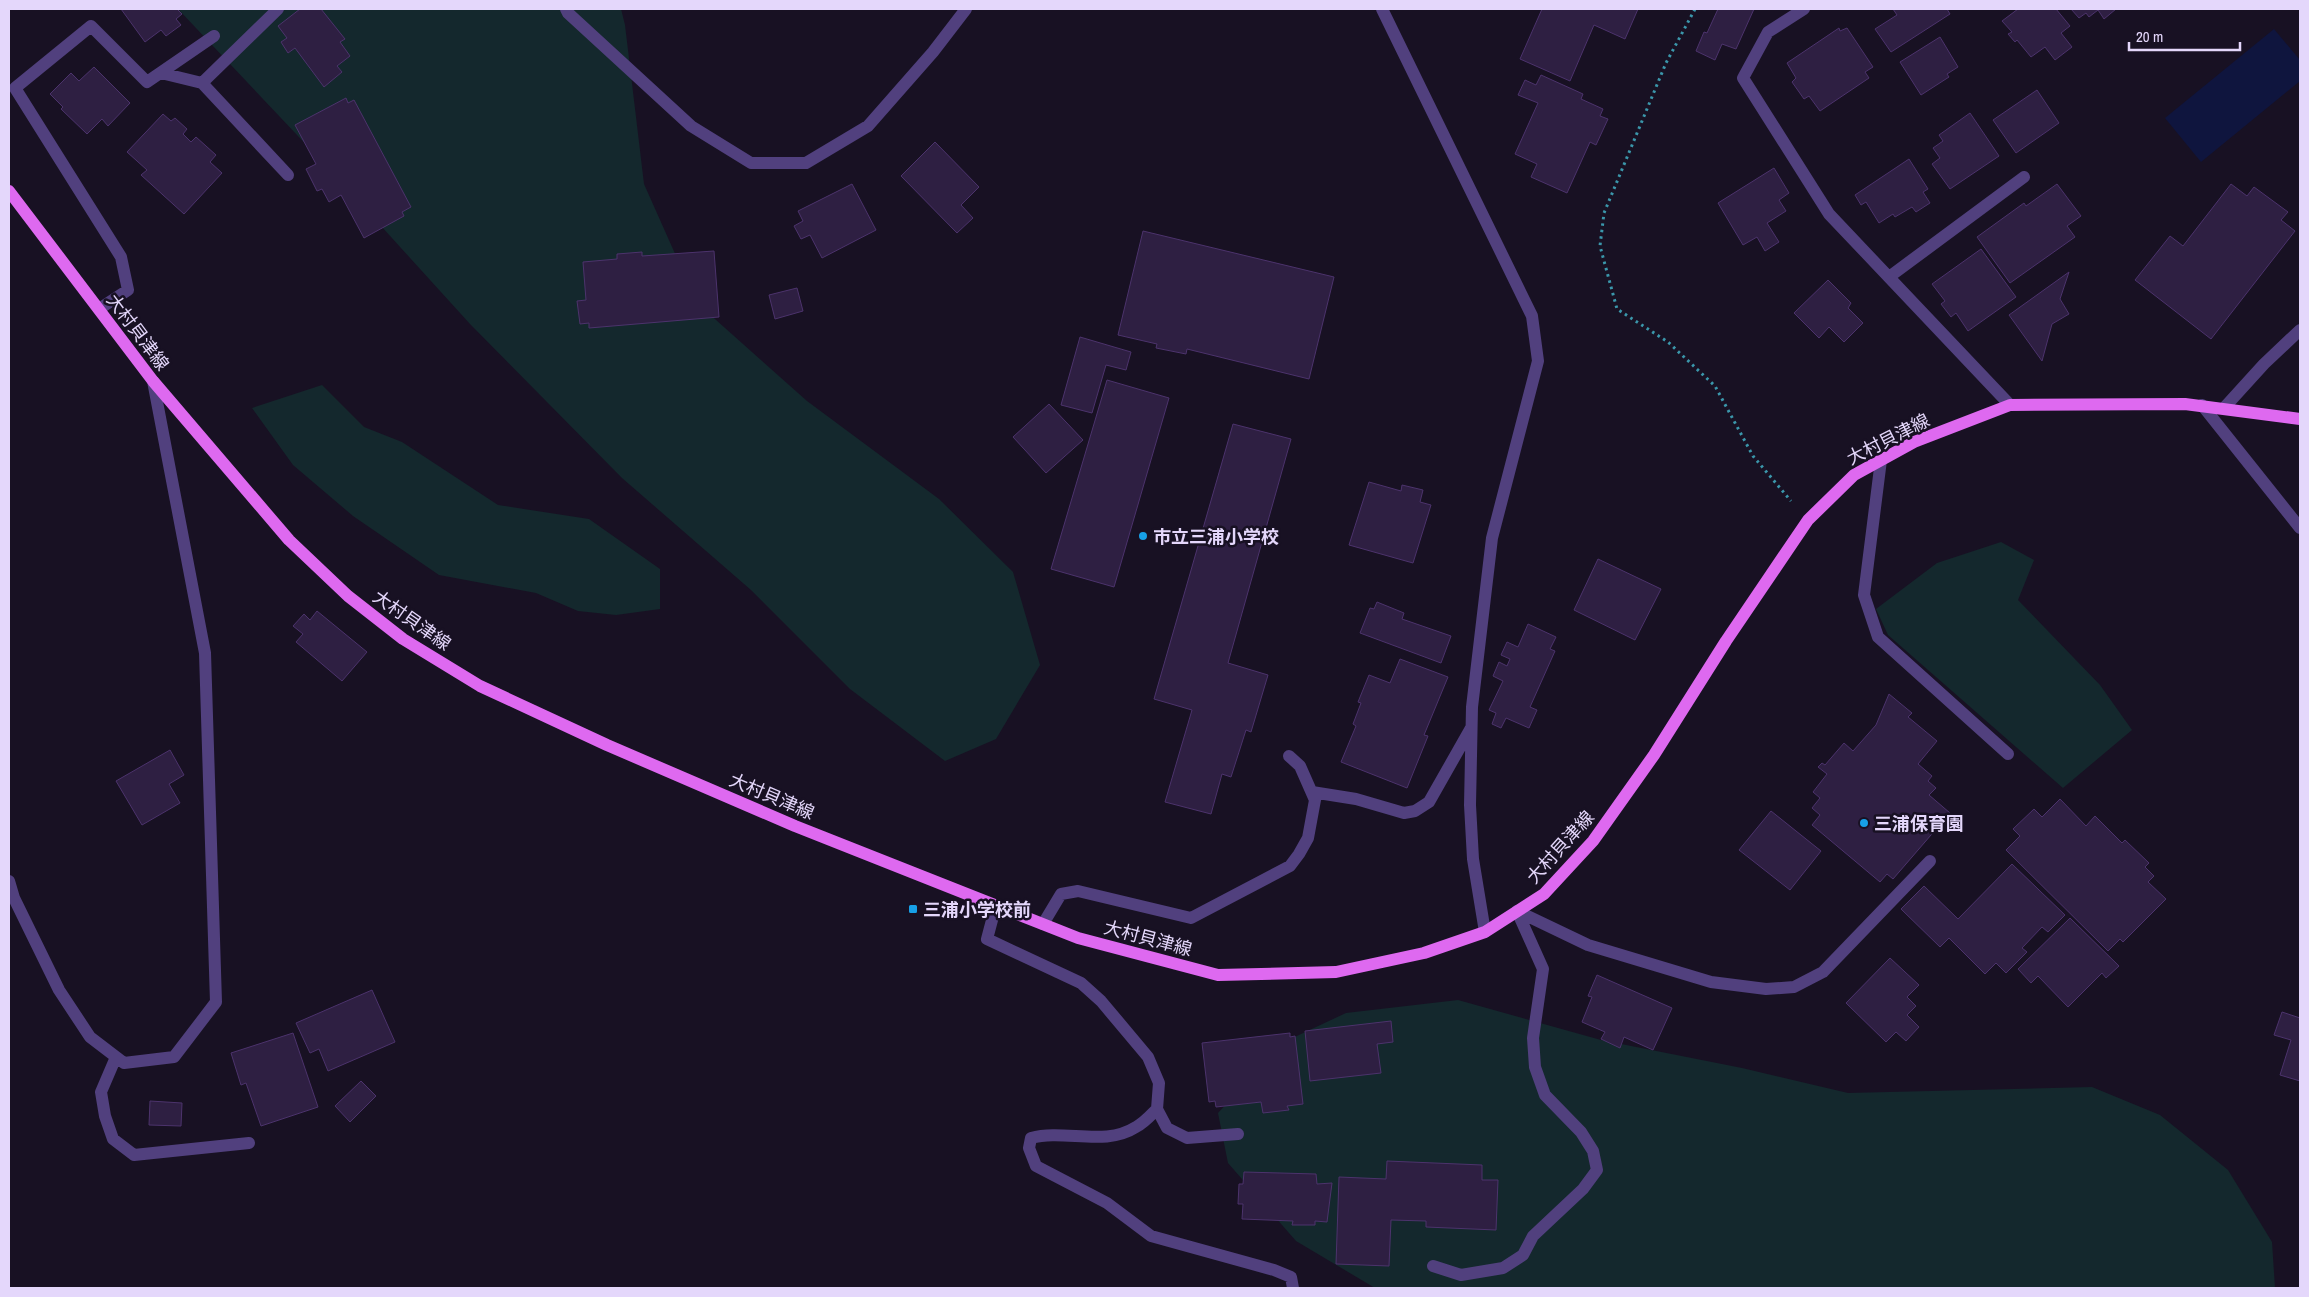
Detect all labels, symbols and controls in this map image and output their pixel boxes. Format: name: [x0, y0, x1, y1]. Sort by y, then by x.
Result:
scale bar: [2129, 20, 2240, 52]
text: 20 m: [2136, 26, 2163, 47]
street label: 大村貝津線: [101, 289, 175, 375]
street label: 大村貝津線: [1842, 407, 1934, 471]
place label: 市立三浦小学校: [1153, 524, 1279, 549]
marker: 市立三浦小学校: [1137, 530, 1149, 542]
street label: 大村貝津線: [368, 584, 456, 656]
street label: 大村貝津線: [726, 767, 818, 825]
street label: 大村貝津線: [1521, 805, 1599, 889]
place label: 三浦保育園: [1874, 811, 1964, 836]
marker: 三浦保育園: [1858, 817, 1870, 829]
place label: 三浦小学校前: [923, 897, 1031, 922]
marker: 三浦小学校前: [907, 903, 919, 915]
street label: 大村貝津線: [1101, 914, 1195, 962]

